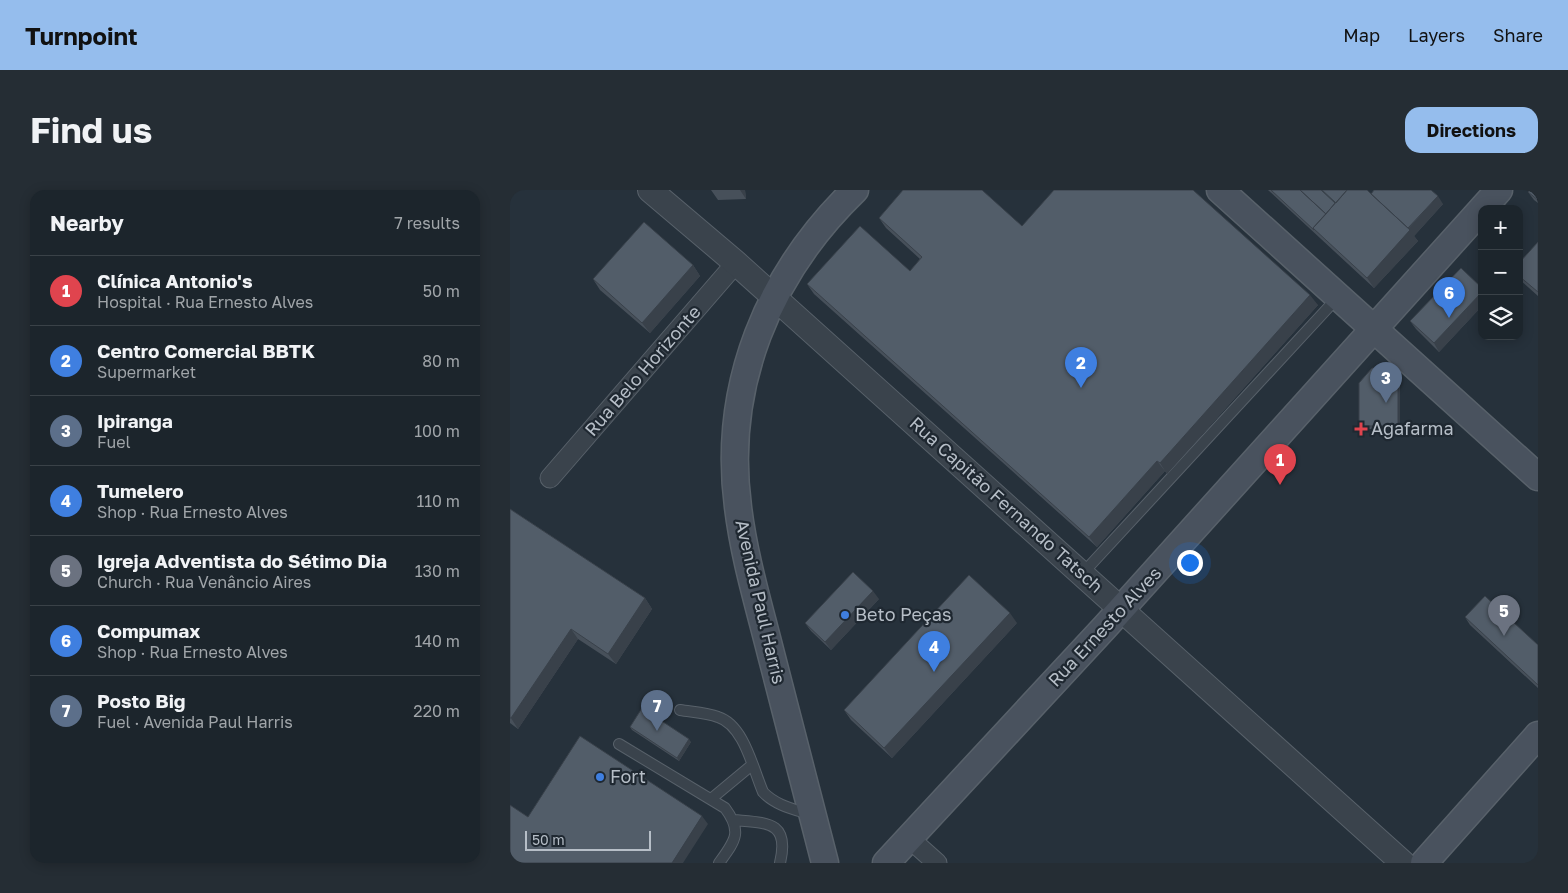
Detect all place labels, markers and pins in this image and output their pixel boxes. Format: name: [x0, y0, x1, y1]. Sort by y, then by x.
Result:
pin: 6: [1433, 277, 1465, 318]
pin: 2: [1065, 347, 1097, 388]
pin: 3: [1370, 362, 1402, 403]
place label: Agafarma: [1371, 417, 1454, 439]
marker: Agafarma: [1355, 423, 1367, 435]
pin: 1: [1264, 444, 1296, 485]
pin: 5: [1488, 595, 1520, 636]
place label: Beto Peças: [855, 603, 952, 625]
marker: Beto Peças: [839, 609, 851, 621]
pin: 4: [918, 631, 950, 672]
pin: 7: [641, 690, 673, 731]
place label: Fort: [610, 765, 646, 787]
marker: Fort: [594, 771, 606, 783]

